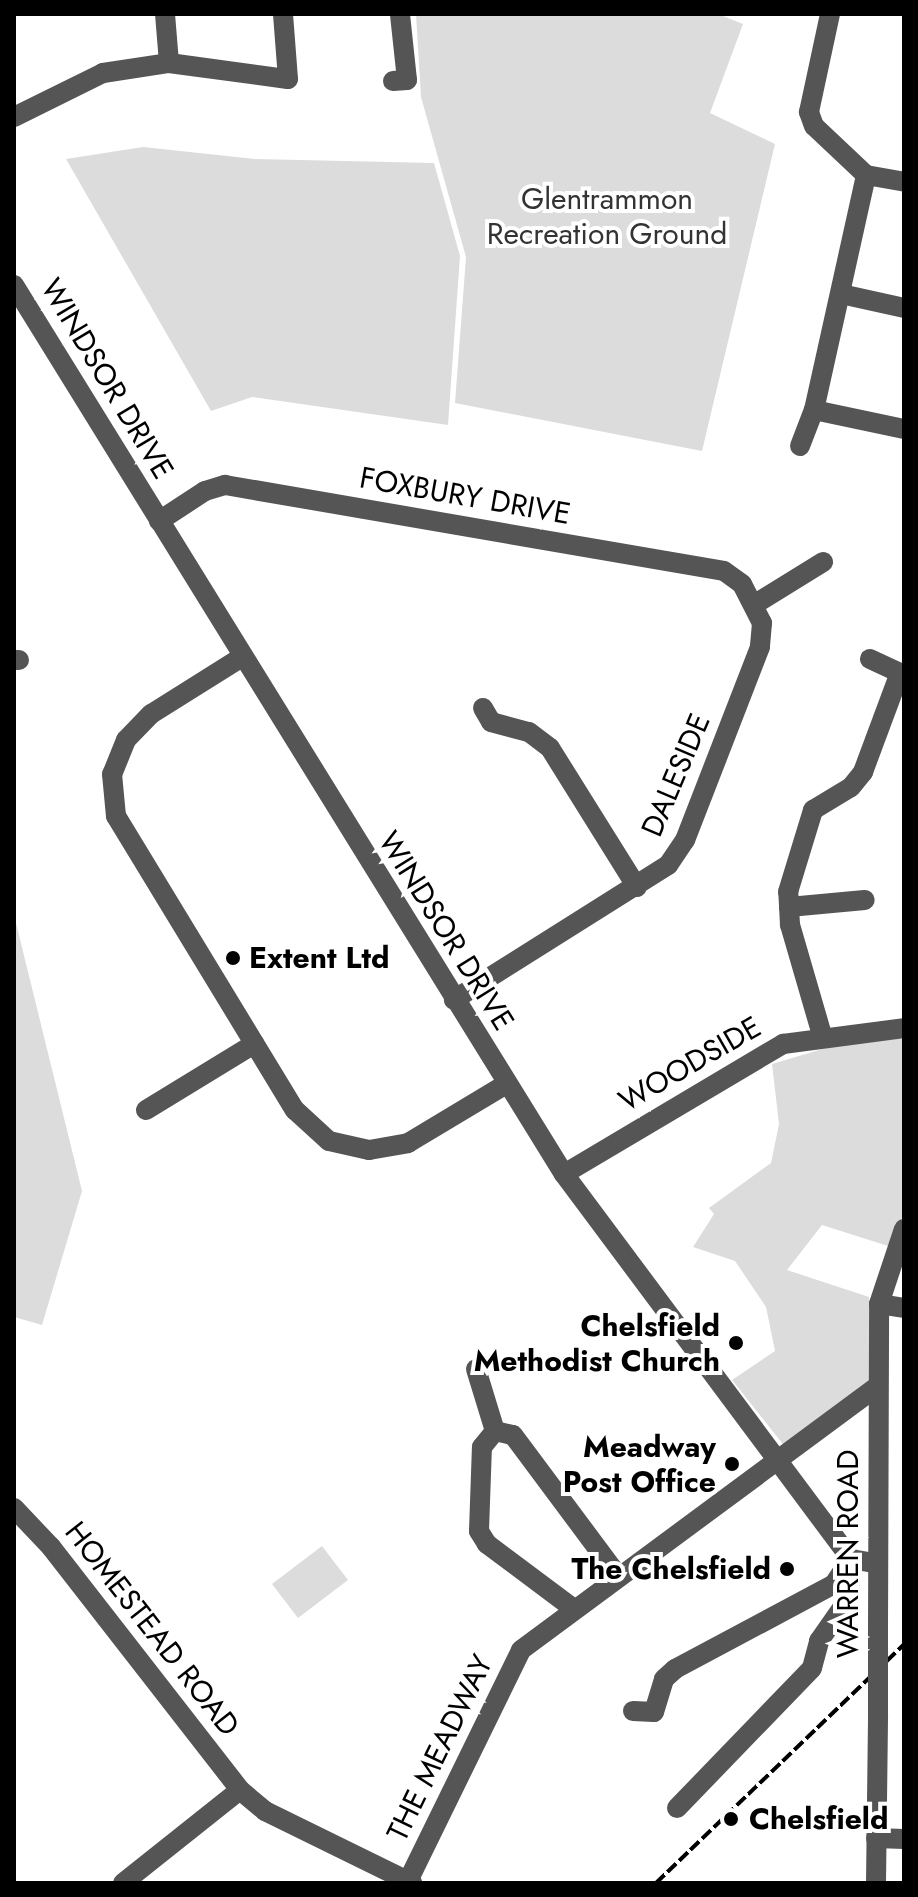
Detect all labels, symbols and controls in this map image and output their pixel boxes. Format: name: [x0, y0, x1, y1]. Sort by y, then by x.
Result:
park label: Glentrammon Recreation Ground: [487, 181, 727, 252]
street label: WINDSOR DRIVE: [33, 272, 181, 486]
street label: FOXBURY DRIVE: [357, 460, 573, 532]
street label: DALESIDE: [634, 708, 718, 842]
street label: WINDSOR DRIVE: [370, 825, 522, 1037]
place label: Extent Ltd: [249, 940, 389, 976]
marker: Extent Ltd: [224, 949, 242, 967]
street label: WOODSIDE: [613, 1009, 767, 1119]
place label: Chelsfield Methodist Church: [474, 1308, 720, 1378]
marker: Chelsfield Methodist Church: [727, 1334, 745, 1352]
place label: Meadway Post Office: [563, 1429, 716, 1500]
street label: WARREN ROAD: [830, 1450, 866, 1658]
marker: Meadway Post Office: [723, 1455, 741, 1473]
street label: HOMESTEAD ROAD: [57, 1515, 247, 1743]
place label: The Chelsfield: [571, 1551, 771, 1587]
marker: The Chelsfield: [778, 1560, 796, 1578]
street label: THE MEADWAY: [379, 1649, 501, 1847]
place label: Chelsfield: [749, 1801, 888, 1837]
marker: Chelsfield: [720, 1808, 742, 1830]

